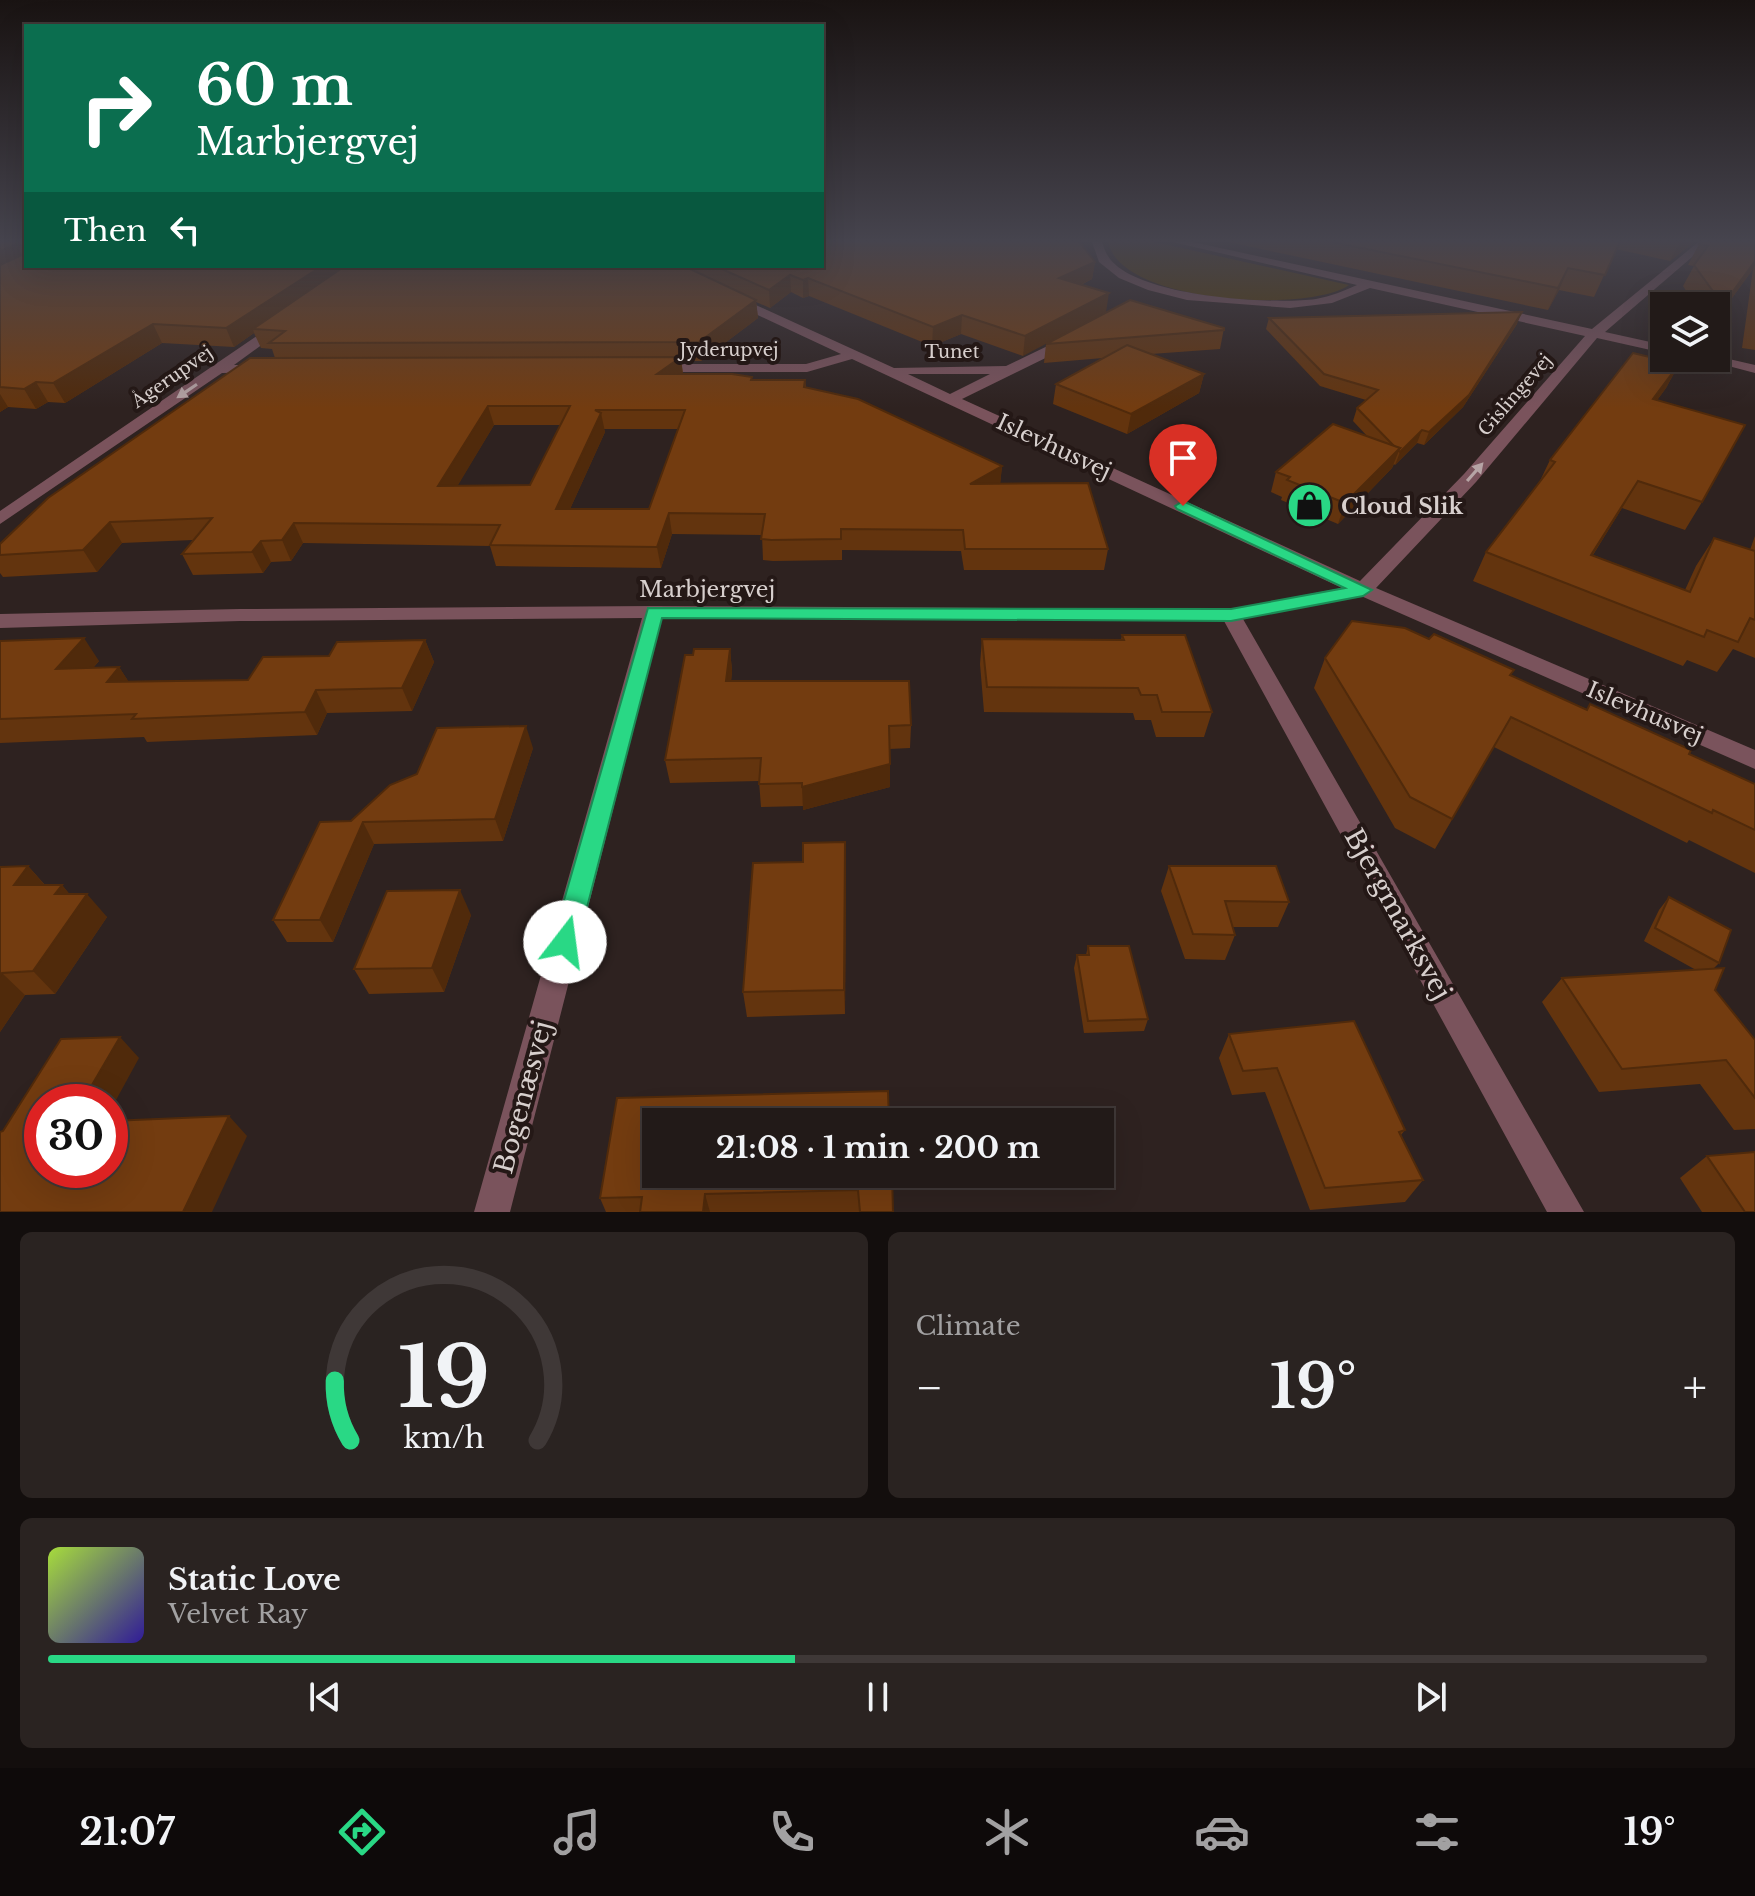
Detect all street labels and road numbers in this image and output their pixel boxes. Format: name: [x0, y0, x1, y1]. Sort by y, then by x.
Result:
street label: Jyderupvej: [677, 339, 779, 361]
street label: Ågerupvej: [126, 340, 217, 413]
street label: Tunet: [925, 341, 980, 363]
street label: Gislingevej: [1473, 349, 1557, 441]
street label: Islevhusvej: [992, 408, 1115, 485]
street label: Marbjergvej: [639, 576, 775, 603]
street label: Islevhusvej: [1583, 676, 1707, 749]
street label: Bjergmarksvej: [1338, 823, 1458, 1005]
street label: Bogenæsvej: [487, 1017, 559, 1177]

